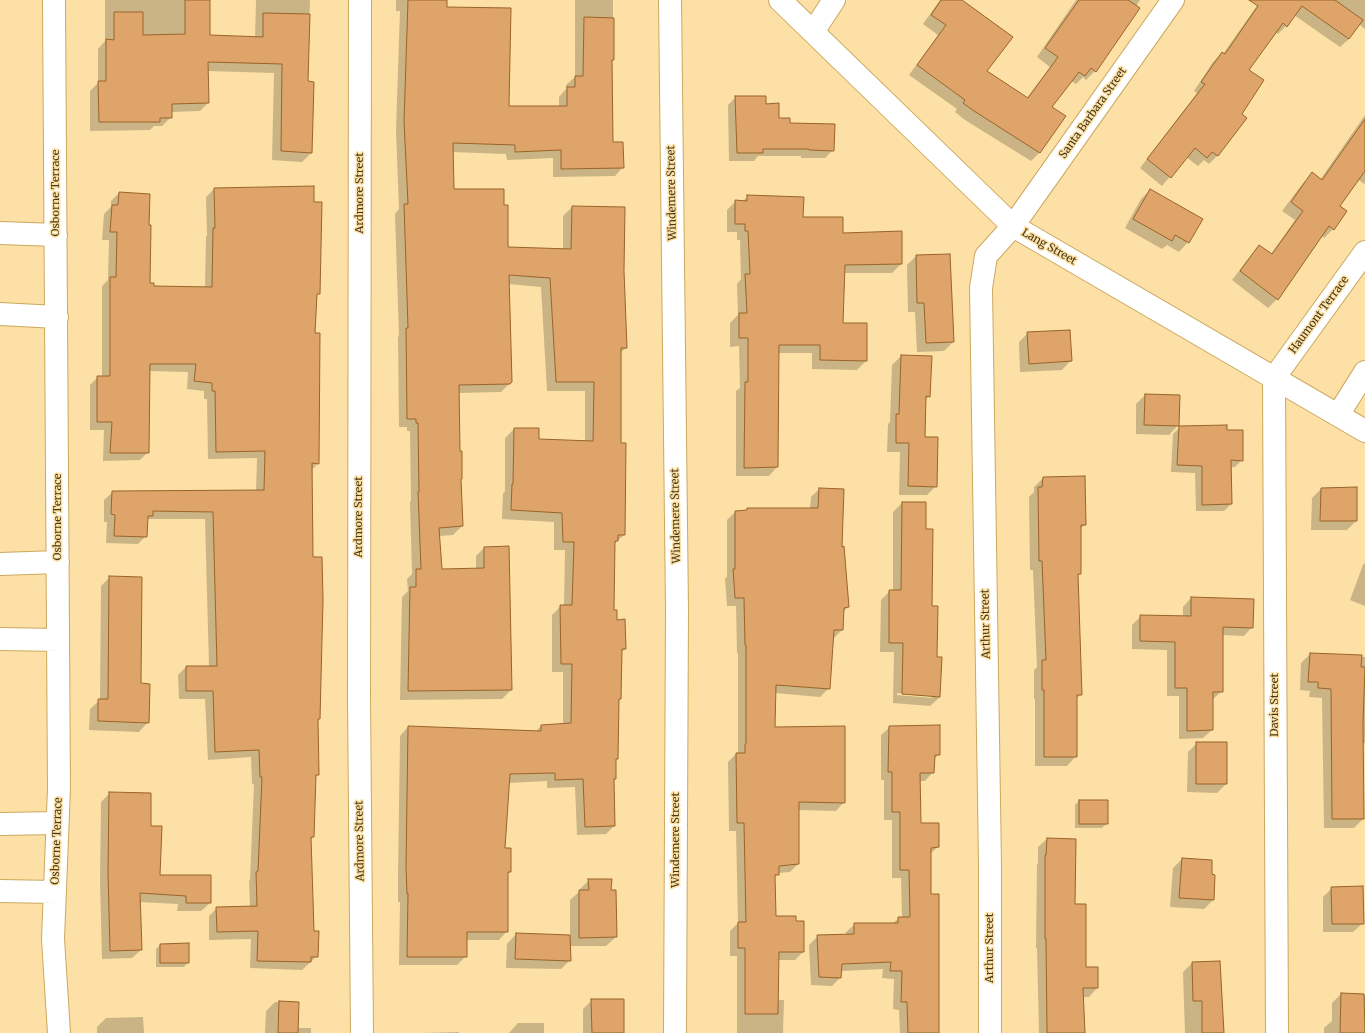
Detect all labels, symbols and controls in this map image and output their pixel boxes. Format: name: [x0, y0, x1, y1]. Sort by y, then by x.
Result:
street label: Santa Barbara Street: [1057, 65, 1129, 161]
street label: Windemere Street: [665, 145, 679, 241]
street label: Osborne Terrace: [49, 149, 63, 237]
street label: Ardmore Street: [353, 153, 367, 233]
street label: Lang Street: [1019, 226, 1079, 268]
street label: Haumont Terrace: [1286, 274, 1352, 356]
street label: Windemere Street: [669, 468, 683, 564]
street label: Osborne Terrace: [51, 473, 65, 561]
street label: Ardmore Street: [352, 477, 366, 557]
street label: Arthur Street: [979, 589, 993, 659]
street label: Davis Street: [1268, 673, 1282, 737]
street label: Windemere Street: [669, 792, 683, 888]
street label: Osborne Terrace: [49, 797, 65, 885]
street label: Ardmore Street: [353, 800, 367, 882]
street label: Arthur Street: [983, 913, 997, 983]

